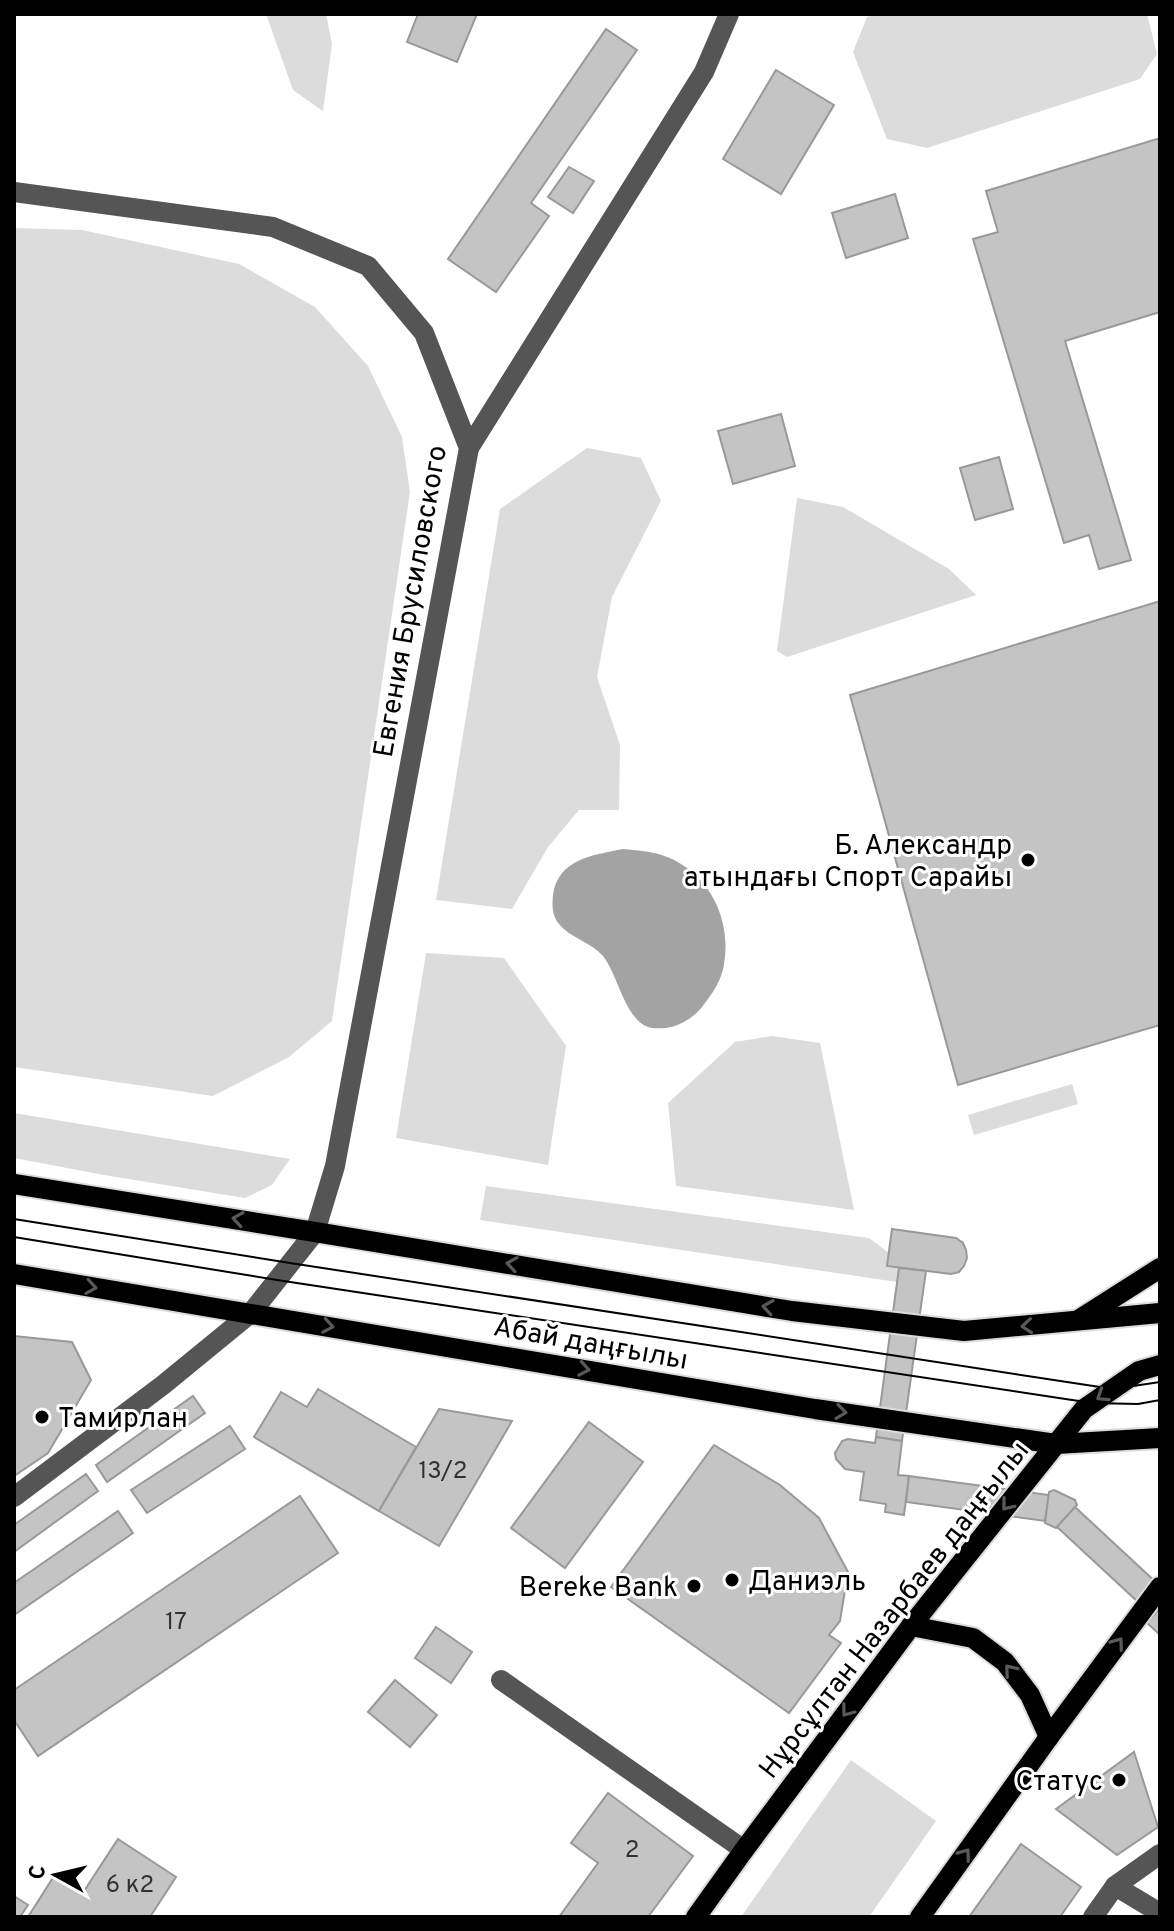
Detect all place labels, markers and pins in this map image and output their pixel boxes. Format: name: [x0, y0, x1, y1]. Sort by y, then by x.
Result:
place label: Б. Александр атындағы Спорт Сарайы: [684, 829, 1012, 897]
marker: Б. Александр атындағы Спорт Сарайы: [1019, 851, 1037, 869]
place label: Тамирлан: [58, 1402, 188, 1438]
marker: Тамирлан: [33, 1408, 51, 1426]
place label: Даниэль: [748, 1565, 866, 1601]
place label: Bereke Bank: [519, 1571, 678, 1607]
marker: Даниэль: [723, 1571, 741, 1589]
marker: Bereke Bank: [685, 1577, 703, 1595]
place label: Статус: [1016, 1765, 1103, 1801]
marker: Статус: [1110, 1771, 1128, 1789]

